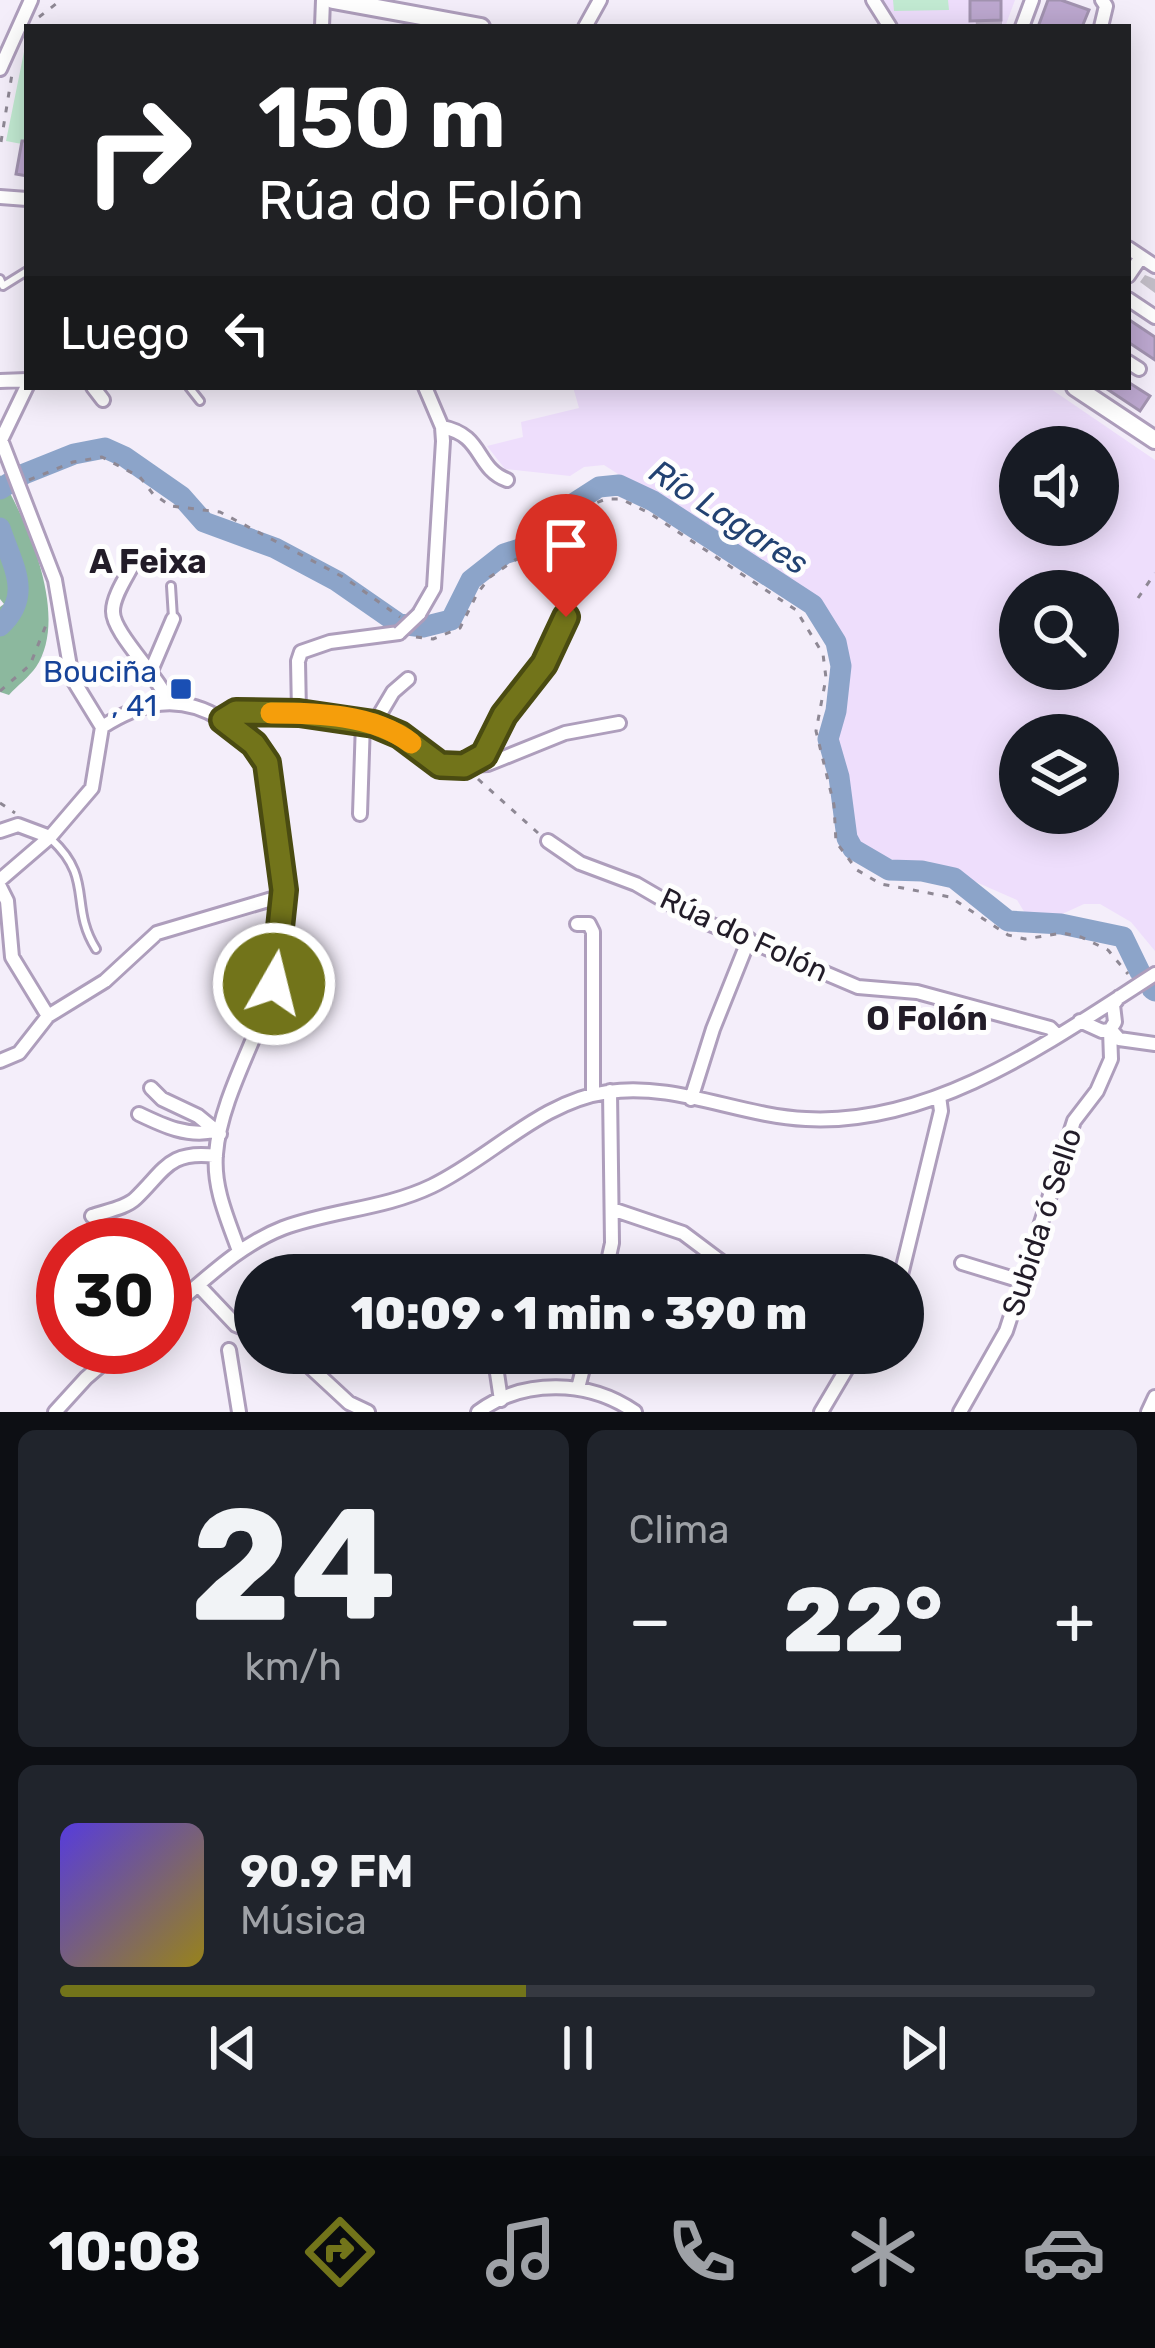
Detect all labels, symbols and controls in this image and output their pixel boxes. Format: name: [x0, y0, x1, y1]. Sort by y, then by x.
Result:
text: 150 m: [258, 68, 506, 168]
icon: right: [60, 72, 216, 228]
text: Rúa do Folón: [258, 169, 584, 233]
icon: left: [214, 300, 280, 366]
text: Luego: [60, 307, 190, 360]
map controls: [999, 426, 1119, 834]
button: sound: [999, 426, 1119, 546]
water label: Río Lagares: [642, 451, 816, 583]
pin: [515, 494, 617, 617]
icon: arrive: [533, 512, 599, 578]
district label: A Feixa: [89, 542, 207, 581]
button: search: [999, 570, 1119, 690]
place label: Bouciña , 41: [43, 654, 157, 724]
marker: Bouciña , 41: [168, 676, 194, 702]
button: layers: [999, 714, 1119, 834]
street label: Rúa do Folón: [654, 880, 834, 990]
position arrow: [211, 921, 337, 1047]
district label: O Folón: [866, 999, 988, 1038]
street label: Subida ó Sello: [995, 1124, 1089, 1320]
speed limit sign: 30: [36, 1218, 192, 1374]
text: 10:09 · 1 min · 390 m: [351, 1287, 807, 1340]
text: 24: [190, 1473, 397, 1658]
text: Clima: [629, 1507, 730, 1553]
text: 22°: [783, 1567, 942, 1674]
text: −: [629, 1581, 671, 1660]
text: +: [1054, 1581, 1095, 1660]
text: km/h: [245, 1644, 342, 1690]
text: 90.9 FM: [240, 1845, 414, 1898]
text: Música: [240, 1898, 367, 1944]
icon: previous: [200, 2015, 266, 2081]
icon: pause: [545, 2015, 611, 2081]
icon: next: [890, 2015, 956, 2081]
icon: directions: [298, 2210, 382, 2294]
icon: music: [479, 2210, 563, 2294]
icon: phone: [660, 2210, 744, 2294]
icon: climate: [841, 2210, 925, 2294]
icon: car: [1022, 2210, 1106, 2294]
text: 10:08: [49, 2220, 201, 2284]

